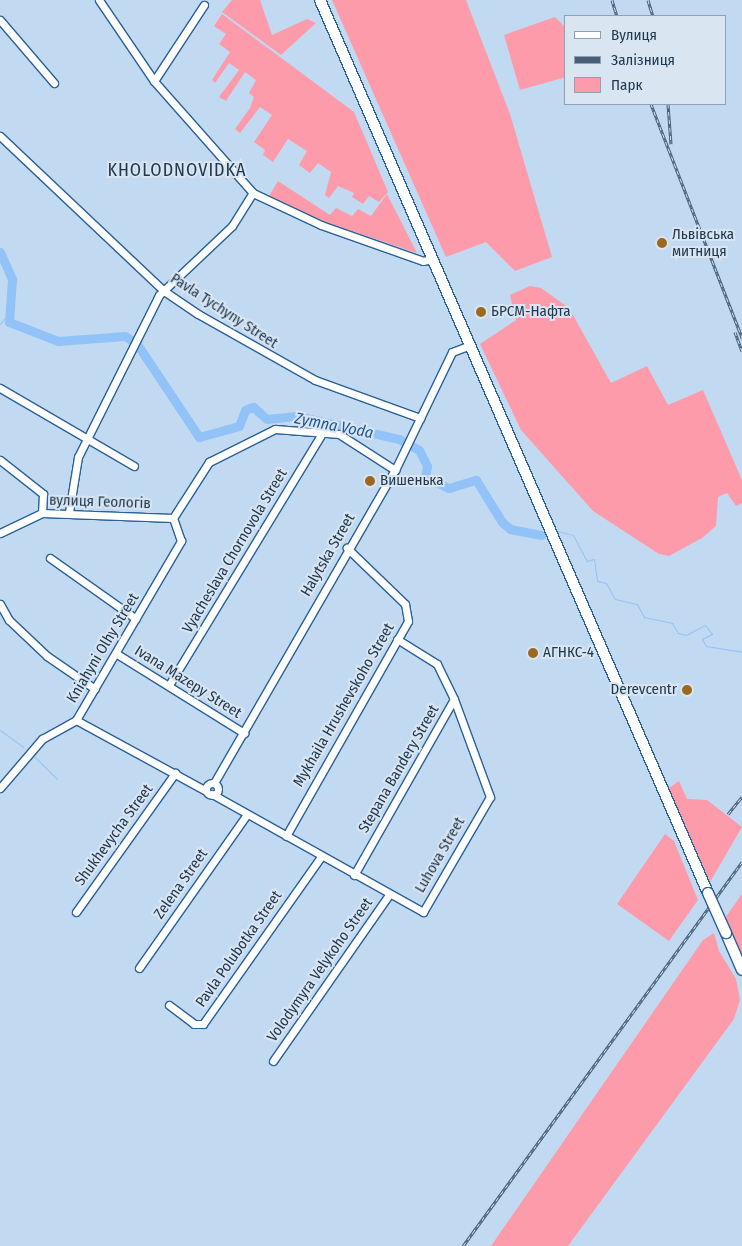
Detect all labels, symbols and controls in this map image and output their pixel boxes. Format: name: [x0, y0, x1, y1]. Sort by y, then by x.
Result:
legend: [564, 15, 727, 105]
text: Вулиця: [611, 26, 657, 44]
text: Залізниця: [611, 51, 675, 69]
text: Парк: [611, 76, 642, 94]
district label: KHOLODNOVIDKA: [106, 159, 248, 181]
place label: Львівська митниця: [672, 225, 734, 260]
marker: Львівська митниця: [656, 237, 668, 249]
street label: Pavla Tychyny Street: [167, 270, 281, 352]
place label: БРСМ-Нафта: [491, 303, 571, 321]
marker: БРСМ-Нафта: [475, 306, 487, 318]
water label: Zymna Voda: [293, 409, 375, 443]
street label: Vyacheslava Chornovola Street: [179, 466, 291, 636]
place label: Вишенька: [380, 472, 443, 490]
marker: Вишенька: [364, 475, 376, 487]
street label: вулиця Геологів: [49, 491, 151, 513]
street label: Halytska Street: [297, 510, 359, 600]
street label: Kniahyni Olhy Street: [63, 590, 143, 706]
street label: Mykhaila Hrushevskoho Street: [290, 620, 398, 790]
street label: Ivana Mazepy Street: [131, 642, 245, 722]
place label: АГНКС-4: [543, 644, 594, 662]
marker: АГНКС-4: [527, 647, 539, 659]
place label: Derevcentr: [611, 681, 677, 699]
marker: Derevcentr: [681, 684, 693, 696]
street label: Stepana Bandery Street: [355, 702, 443, 836]
street label: Shukhevycha Street: [71, 781, 157, 889]
street label: Luhova Street: [411, 814, 469, 896]
street label: Zelena Street: [150, 846, 212, 922]
street label: Pavla Polubotka Street: [192, 887, 286, 1011]
street label: Volodymyra Velykoho Street: [263, 895, 377, 1045]

